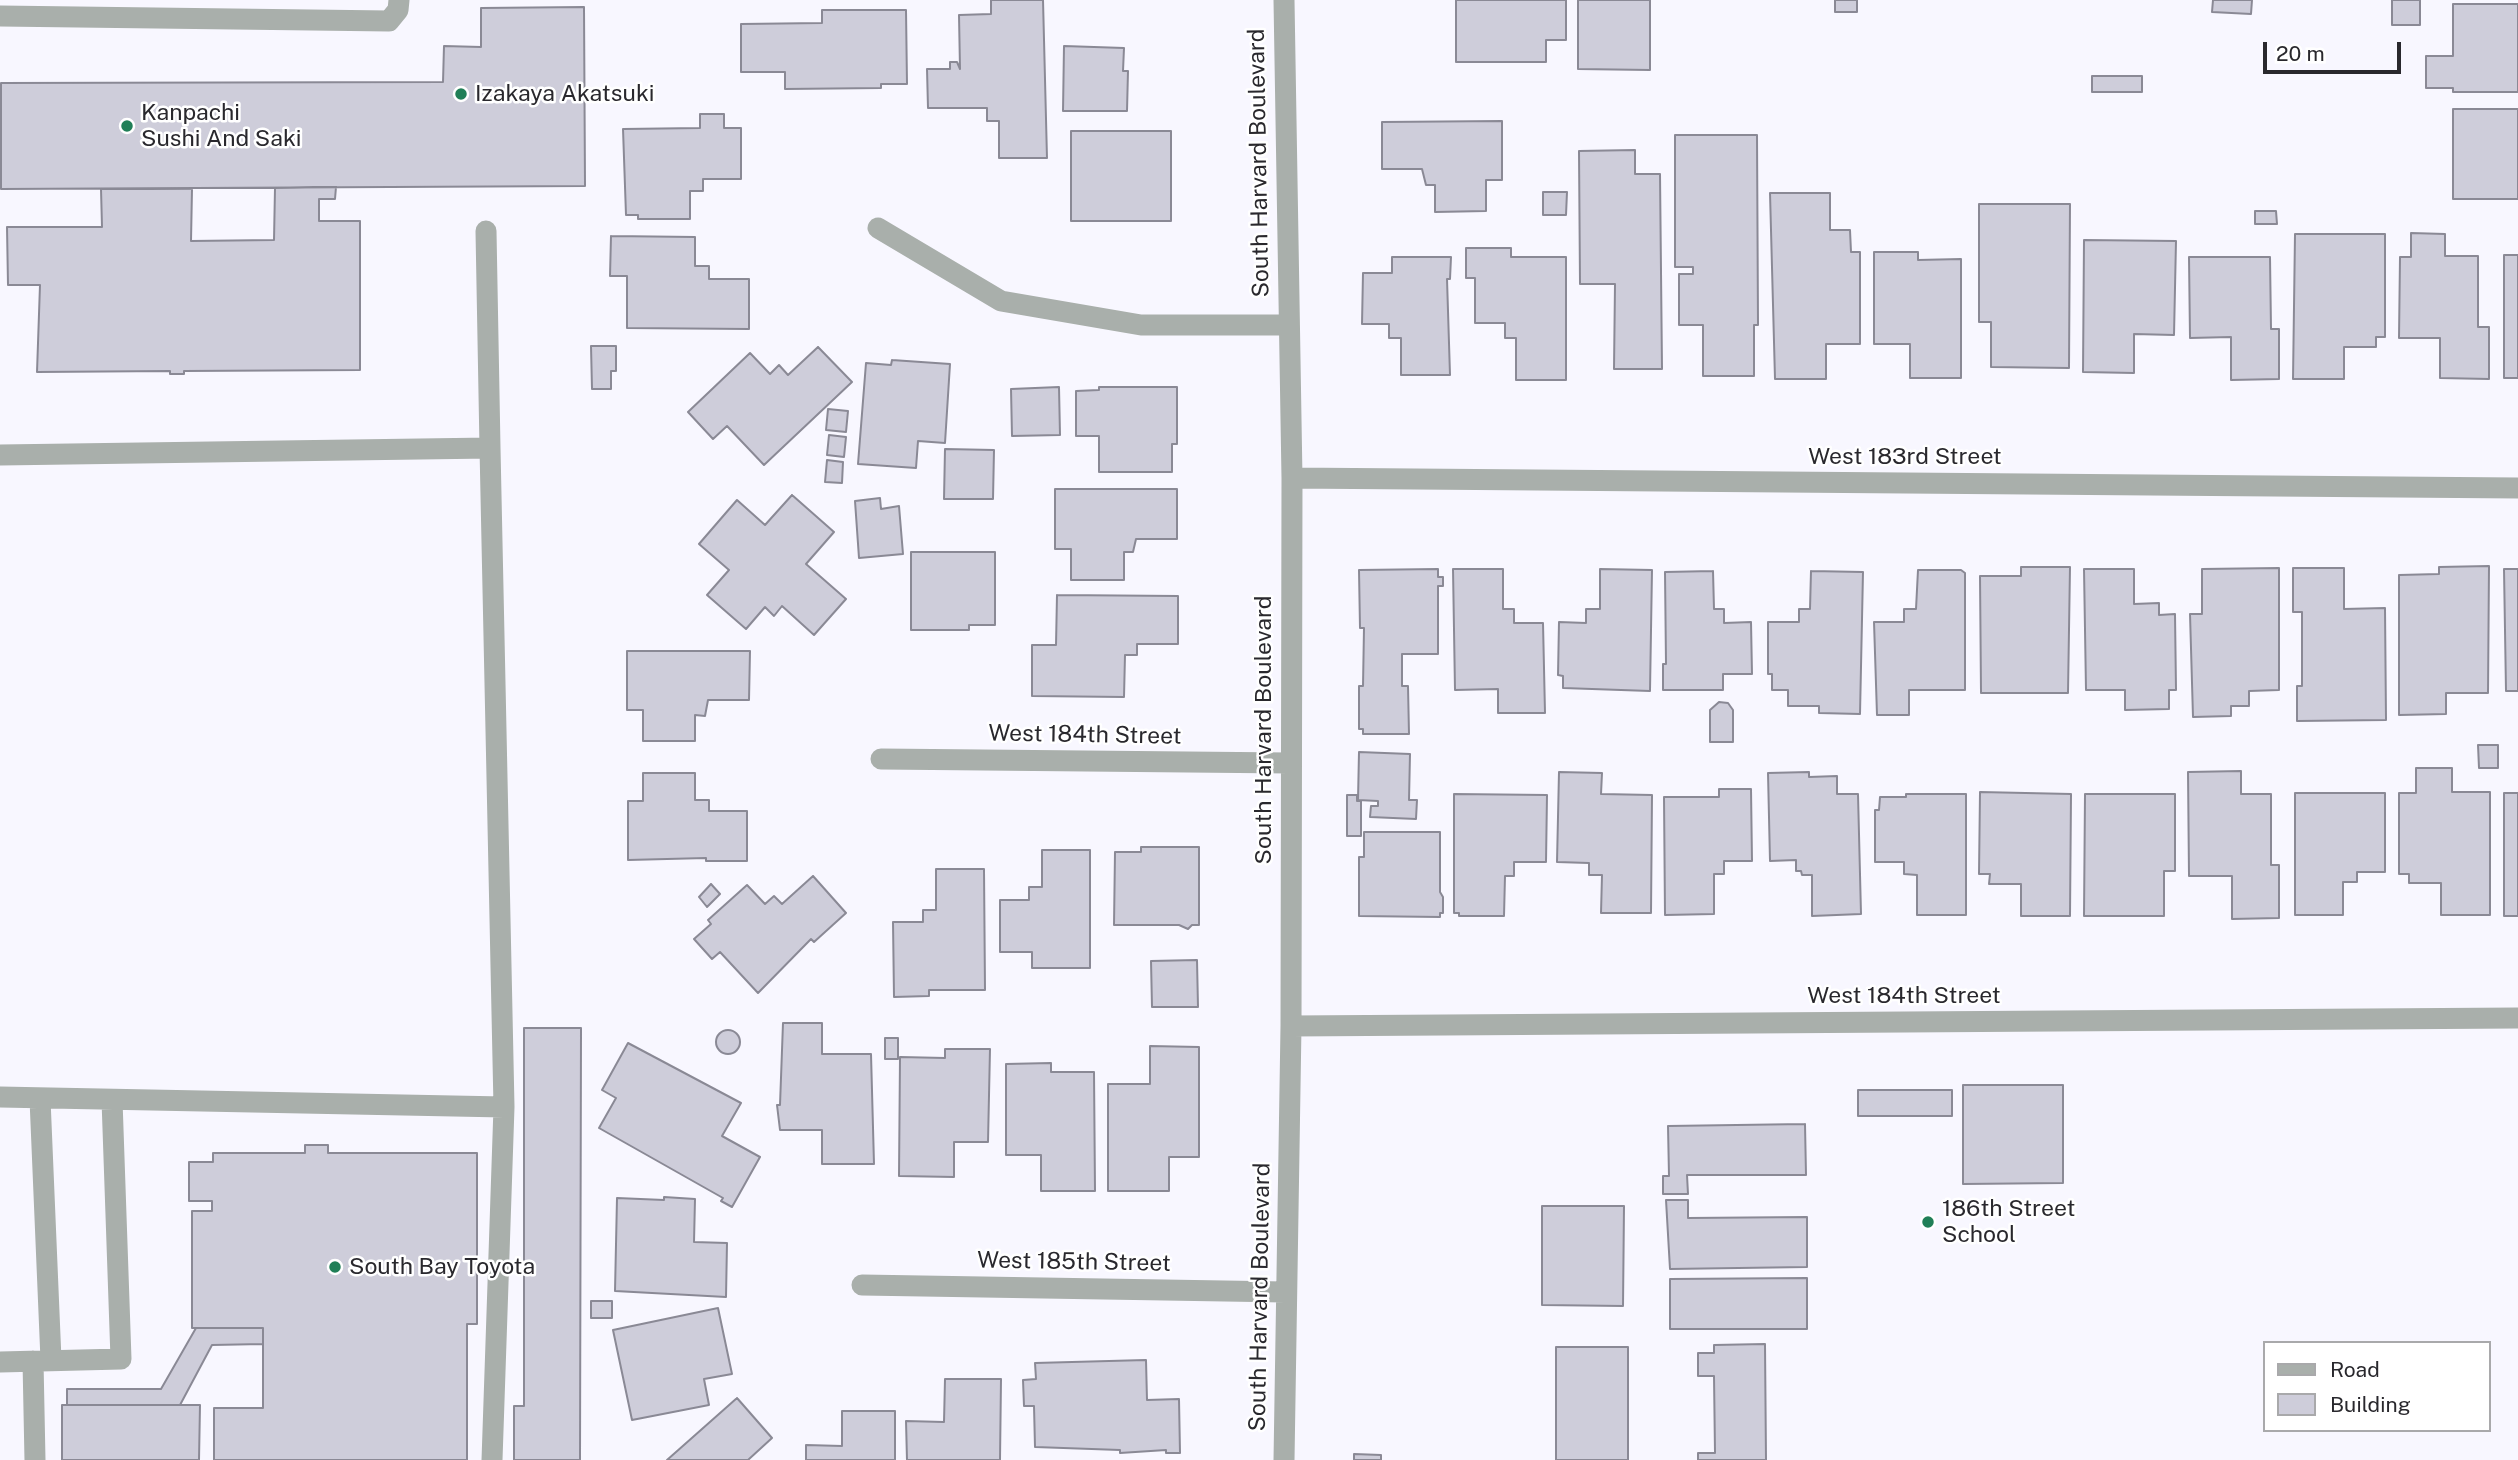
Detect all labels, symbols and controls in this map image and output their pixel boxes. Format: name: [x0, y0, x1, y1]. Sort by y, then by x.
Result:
street label: South Harvard Boulevard: [1243, 28, 1275, 298]
scale bar: [2266, 28, 2404, 72]
text: 20 m: [2276, 41, 2325, 66]
place label: Izakaya Akatsuki: [475, 80, 654, 108]
marker: Izakaya Akatsuki: [453, 86, 469, 102]
place label: Kanpachi Sushi And Saki: [141, 99, 302, 153]
marker: Kanpachi Sushi And Saki: [119, 118, 135, 134]
street label: West 183rd Street: [1808, 443, 2002, 471]
street label: South Harvard Boulevard: [1250, 596, 1278, 864]
street label: West 184th Street: [988, 720, 1182, 750]
street label: West 184th Street: [1807, 982, 2001, 1010]
street label: South Harvard Boulevard: [1244, 1162, 1276, 1432]
place label: 186th Street School: [1942, 1195, 2075, 1249]
marker: 186th Street School: [1920, 1214, 1936, 1230]
street label: West 185th Street: [977, 1247, 1171, 1277]
place label: South Bay Toyota: [349, 1253, 535, 1281]
marker: South Bay Toyota: [327, 1259, 343, 1275]
legend: [2262, 1341, 2490, 1432]
text: Road: [2330, 1357, 2380, 1382]
text: Building: [2330, 1392, 2411, 1417]

